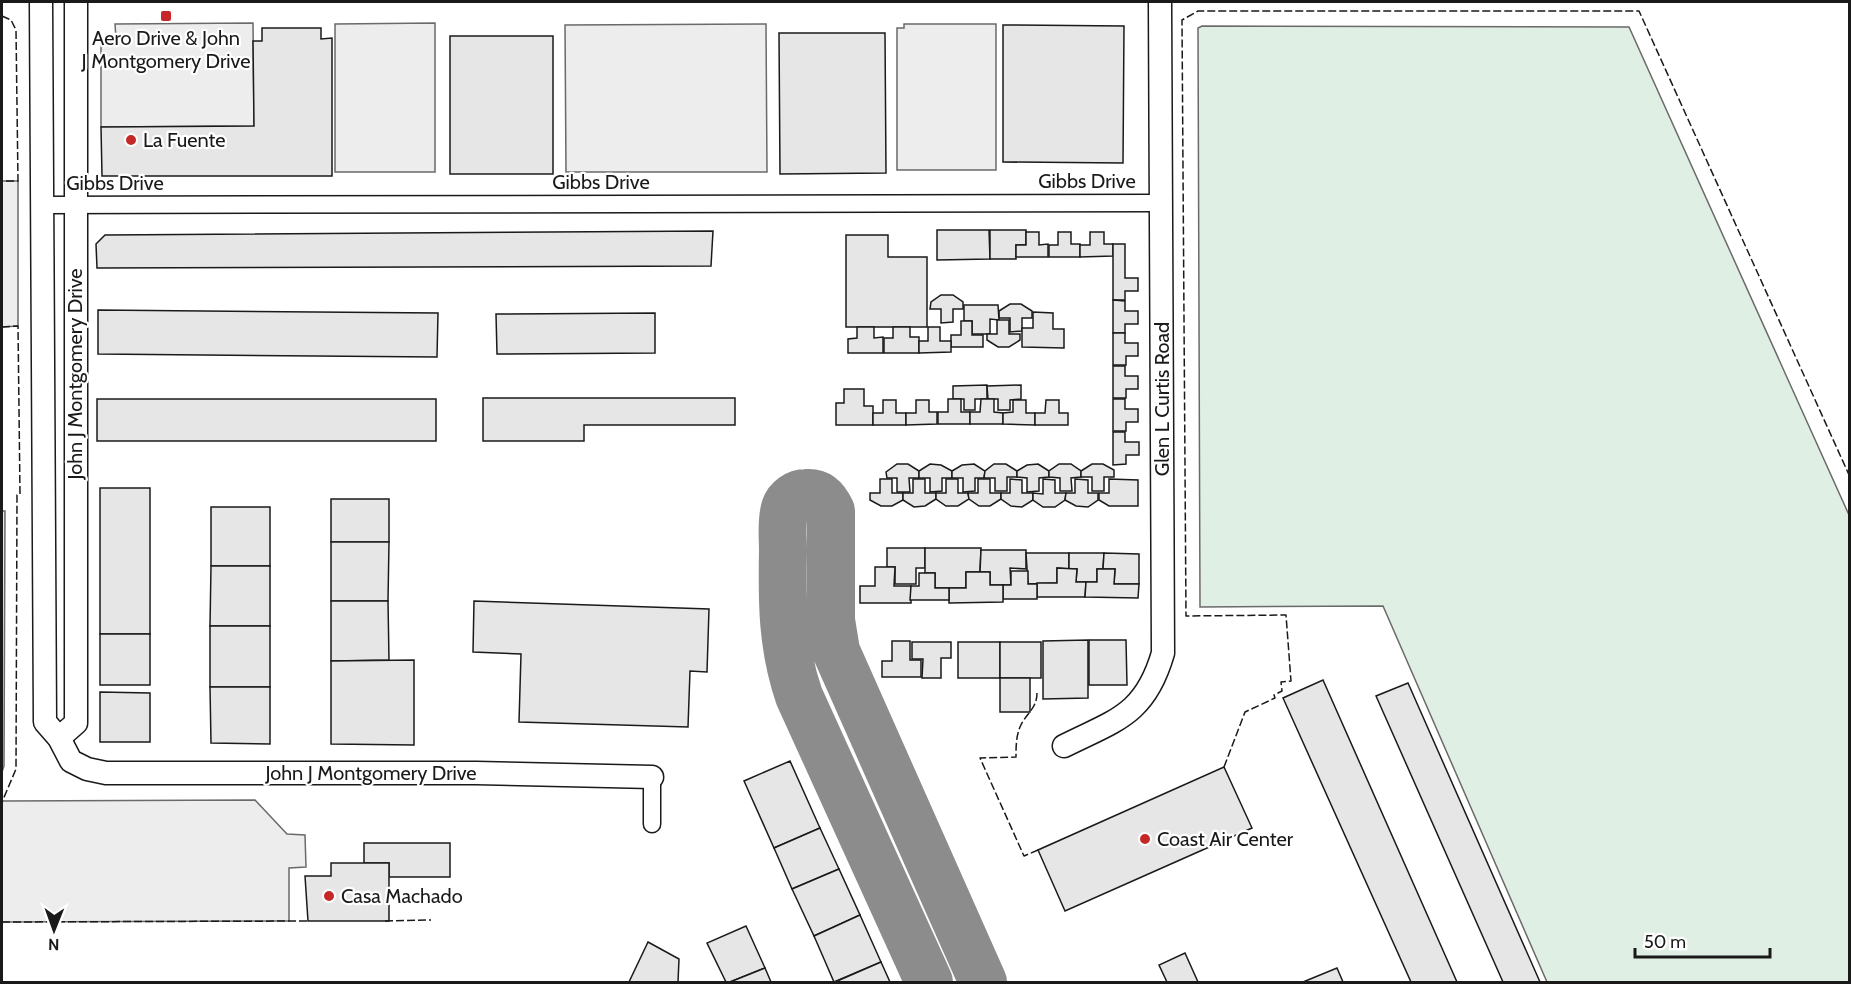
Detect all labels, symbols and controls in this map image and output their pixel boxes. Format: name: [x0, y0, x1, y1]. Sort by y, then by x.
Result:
marker: Aero Drive & John J Montgomery Drive: [159, 9, 173, 23]
place label: Aero Drive & John J Montgomery Drive: [81, 26, 250, 73]
place label: La Fuente: [143, 128, 225, 152]
marker: La Fuente: [124, 133, 138, 147]
street label: Gibbs Drive: [1038, 169, 1136, 193]
street label: Gibbs Drive: [552, 170, 650, 194]
street label: Gibbs Drive: [66, 171, 164, 195]
street label: John J Montgomery Drive: [63, 268, 87, 481]
street label: Glen L Curtis Road: [1150, 322, 1174, 476]
street label: John J Montgomery Drive: [264, 761, 477, 785]
place label: Coast Air Center: [1157, 827, 1294, 851]
marker: Coast Air Center: [1138, 832, 1152, 846]
place label: Casa Machado: [341, 884, 463, 908]
marker: Casa Machado: [322, 889, 336, 903]
north arrow: [24, 900, 84, 960]
scale bar: [1635, 921, 1770, 959]
text: 50 m: [1644, 931, 1686, 953]
text: N: [48, 935, 60, 954]

